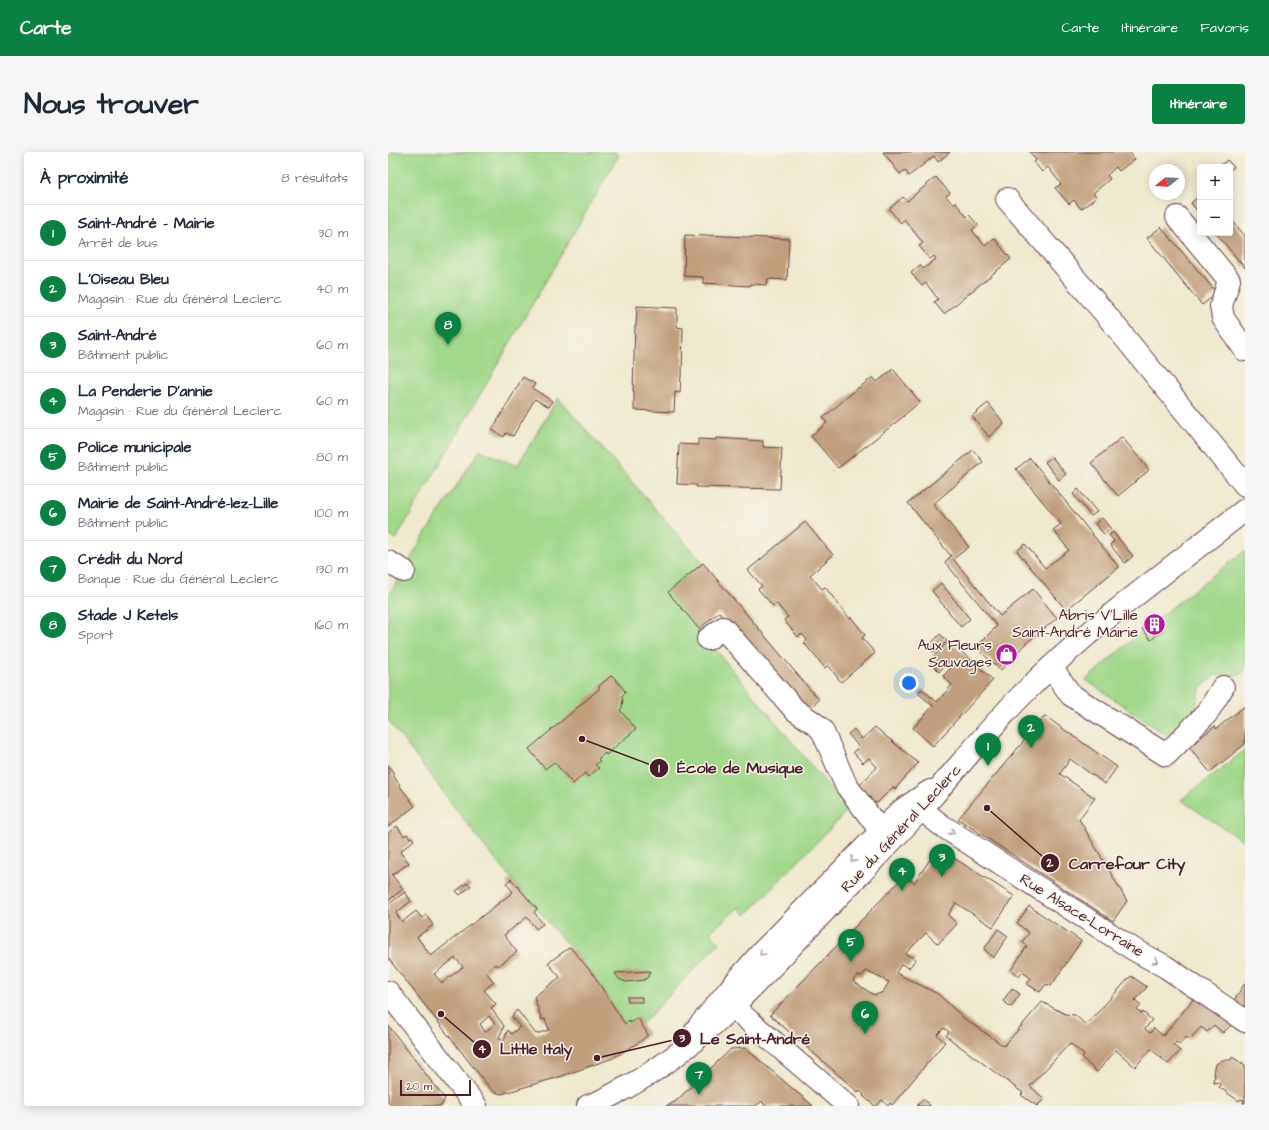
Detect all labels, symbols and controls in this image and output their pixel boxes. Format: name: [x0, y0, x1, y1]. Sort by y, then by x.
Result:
text: Carte: [20, 15, 72, 42]
text: Carte: [1061, 18, 1099, 38]
text: Itinéraire: [1121, 18, 1178, 38]
text: Favoris: [1200, 18, 1249, 38]
button: Itinéraire: [1152, 84, 1245, 124]
text: Nous trouver: [24, 85, 199, 124]
north arrow: [1149, 164, 1185, 200]
map controls: [1197, 164, 1233, 236]
button: +: [1197, 164, 1233, 200]
text: À proximité: [40, 166, 129, 190]
text: 8 résultats: [281, 169, 348, 187]
button: −: [1197, 200, 1233, 236]
text: Saint-André – Mairie: [78, 213, 215, 234]
text: 1: [52, 224, 54, 242]
text: 30 m: [318, 224, 348, 242]
text: Arrêt de bus: [78, 234, 158, 252]
text: L'Oiseau Bleu: [78, 269, 169, 290]
text: 2: [49, 280, 57, 298]
text: 40 m: [316, 280, 348, 298]
text: Magasin · Rue du Général Leclerc: [78, 290, 282, 308]
pin: 8: [435, 312, 461, 345]
text: Saint-André: [78, 325, 157, 346]
text: 3: [50, 336, 56, 354]
text: 60 m: [316, 336, 348, 354]
text: Bâtiment public: [78, 346, 169, 364]
text: La Penderie D'annie: [78, 381, 213, 402]
text: 4: [49, 392, 57, 410]
text: 60 m: [316, 392, 348, 410]
text: Magasin · Rue du Général Leclerc: [78, 402, 282, 420]
text: Police municipale: [78, 437, 192, 458]
text: 5: [48, 448, 58, 466]
text: 80 m: [316, 448, 348, 466]
text: Bâtiment public: [78, 458, 169, 476]
text: Mairie de Saint-André-lez-Lille: [78, 493, 278, 514]
text: 6: [49, 504, 57, 522]
text: 100 m: [315, 504, 348, 522]
text: Bâtiment public: [78, 514, 169, 532]
text: Crédit du Nord: [78, 549, 182, 570]
text: 7: [49, 560, 57, 578]
text: 130 m: [316, 560, 348, 578]
text: Banque · Rue du Général Leclerc: [78, 570, 279, 588]
text: Stade J Ketels: [78, 605, 178, 626]
place label: Abris V'Lille Saint-André Mairie: [1012, 605, 1138, 643]
building icon: Abris V'Lille Saint-André Mairie: [1141, 611, 1167, 637]
text: 8: [49, 616, 57, 634]
text: 160 m: [315, 616, 348, 634]
text: Sport: [78, 626, 113, 644]
place label: Aux Fleurs Sauvages: [917, 635, 992, 674]
shop icon: Aux Fleurs Sauvages: [994, 641, 1020, 667]
your location: [899, 673, 919, 693]
pin: 2: [1018, 715, 1044, 748]
pin: 1: [975, 733, 1001, 766]
callout: École de Musique: [649, 754, 811, 782]
text: École de Musique: [677, 757, 803, 779]
street label: Rue du Général Leclerc: [836, 759, 967, 897]
text: 1: [658, 760, 660, 777]
one-way arrow: [948, 828, 955, 835]
pin: 3: [929, 844, 955, 877]
callout: Carrefour City: [1040, 849, 1193, 877]
text: Carrefour City: [1069, 853, 1186, 876]
one-way arrow: [850, 855, 858, 863]
text: 2: [1046, 855, 1054, 872]
pin: 4: [889, 858, 915, 891]
street label: Rue Alsace-Lorraine: [1016, 869, 1148, 962]
pin: 5: [838, 929, 864, 962]
one-way arrow: [759, 948, 767, 956]
one-way arrow: [1152, 957, 1159, 964]
pin: 6: [852, 1001, 878, 1034]
callout: Le Saint-André: [672, 1024, 819, 1052]
text: Le Saint-André: [700, 1028, 811, 1050]
text: 3: [678, 1030, 686, 1047]
callout: Little Italy: [472, 1035, 580, 1063]
text: Little Italy: [500, 1038, 572, 1061]
text: 4: [478, 1041, 487, 1058]
pin: 7: [686, 1062, 712, 1095]
scale bar: [400, 1078, 471, 1097]
text: 20 m: [406, 1079, 432, 1094]

